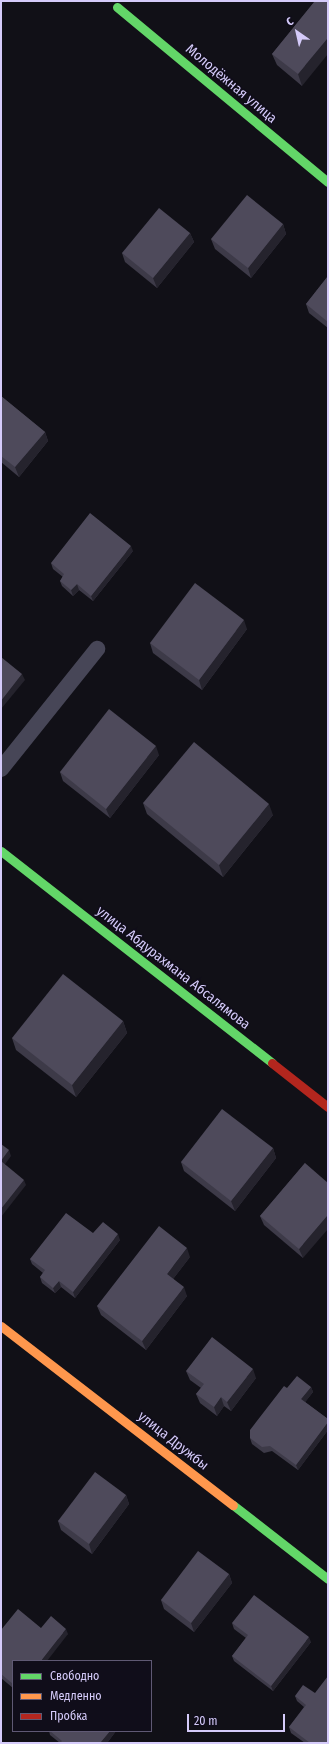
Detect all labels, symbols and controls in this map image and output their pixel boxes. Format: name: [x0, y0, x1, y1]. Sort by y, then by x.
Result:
north arrow: [277, 12, 317, 52]
text: С: [284, 15, 296, 29]
street label: Молодёжная улица: [182, 41, 280, 127]
street label: улица Абдурахмана Абсалямова: [93, 903, 253, 1033]
street label: улица Дружбы: [134, 1408, 212, 1474]
legend: [12, 1660, 152, 1732]
text: Свободно: [50, 1669, 99, 1683]
text: Медленно: [50, 1689, 102, 1703]
scale bar: [189, 1706, 287, 1732]
text: Пробка: [50, 1709, 88, 1723]
text: 20 m: [194, 1714, 218, 1728]

